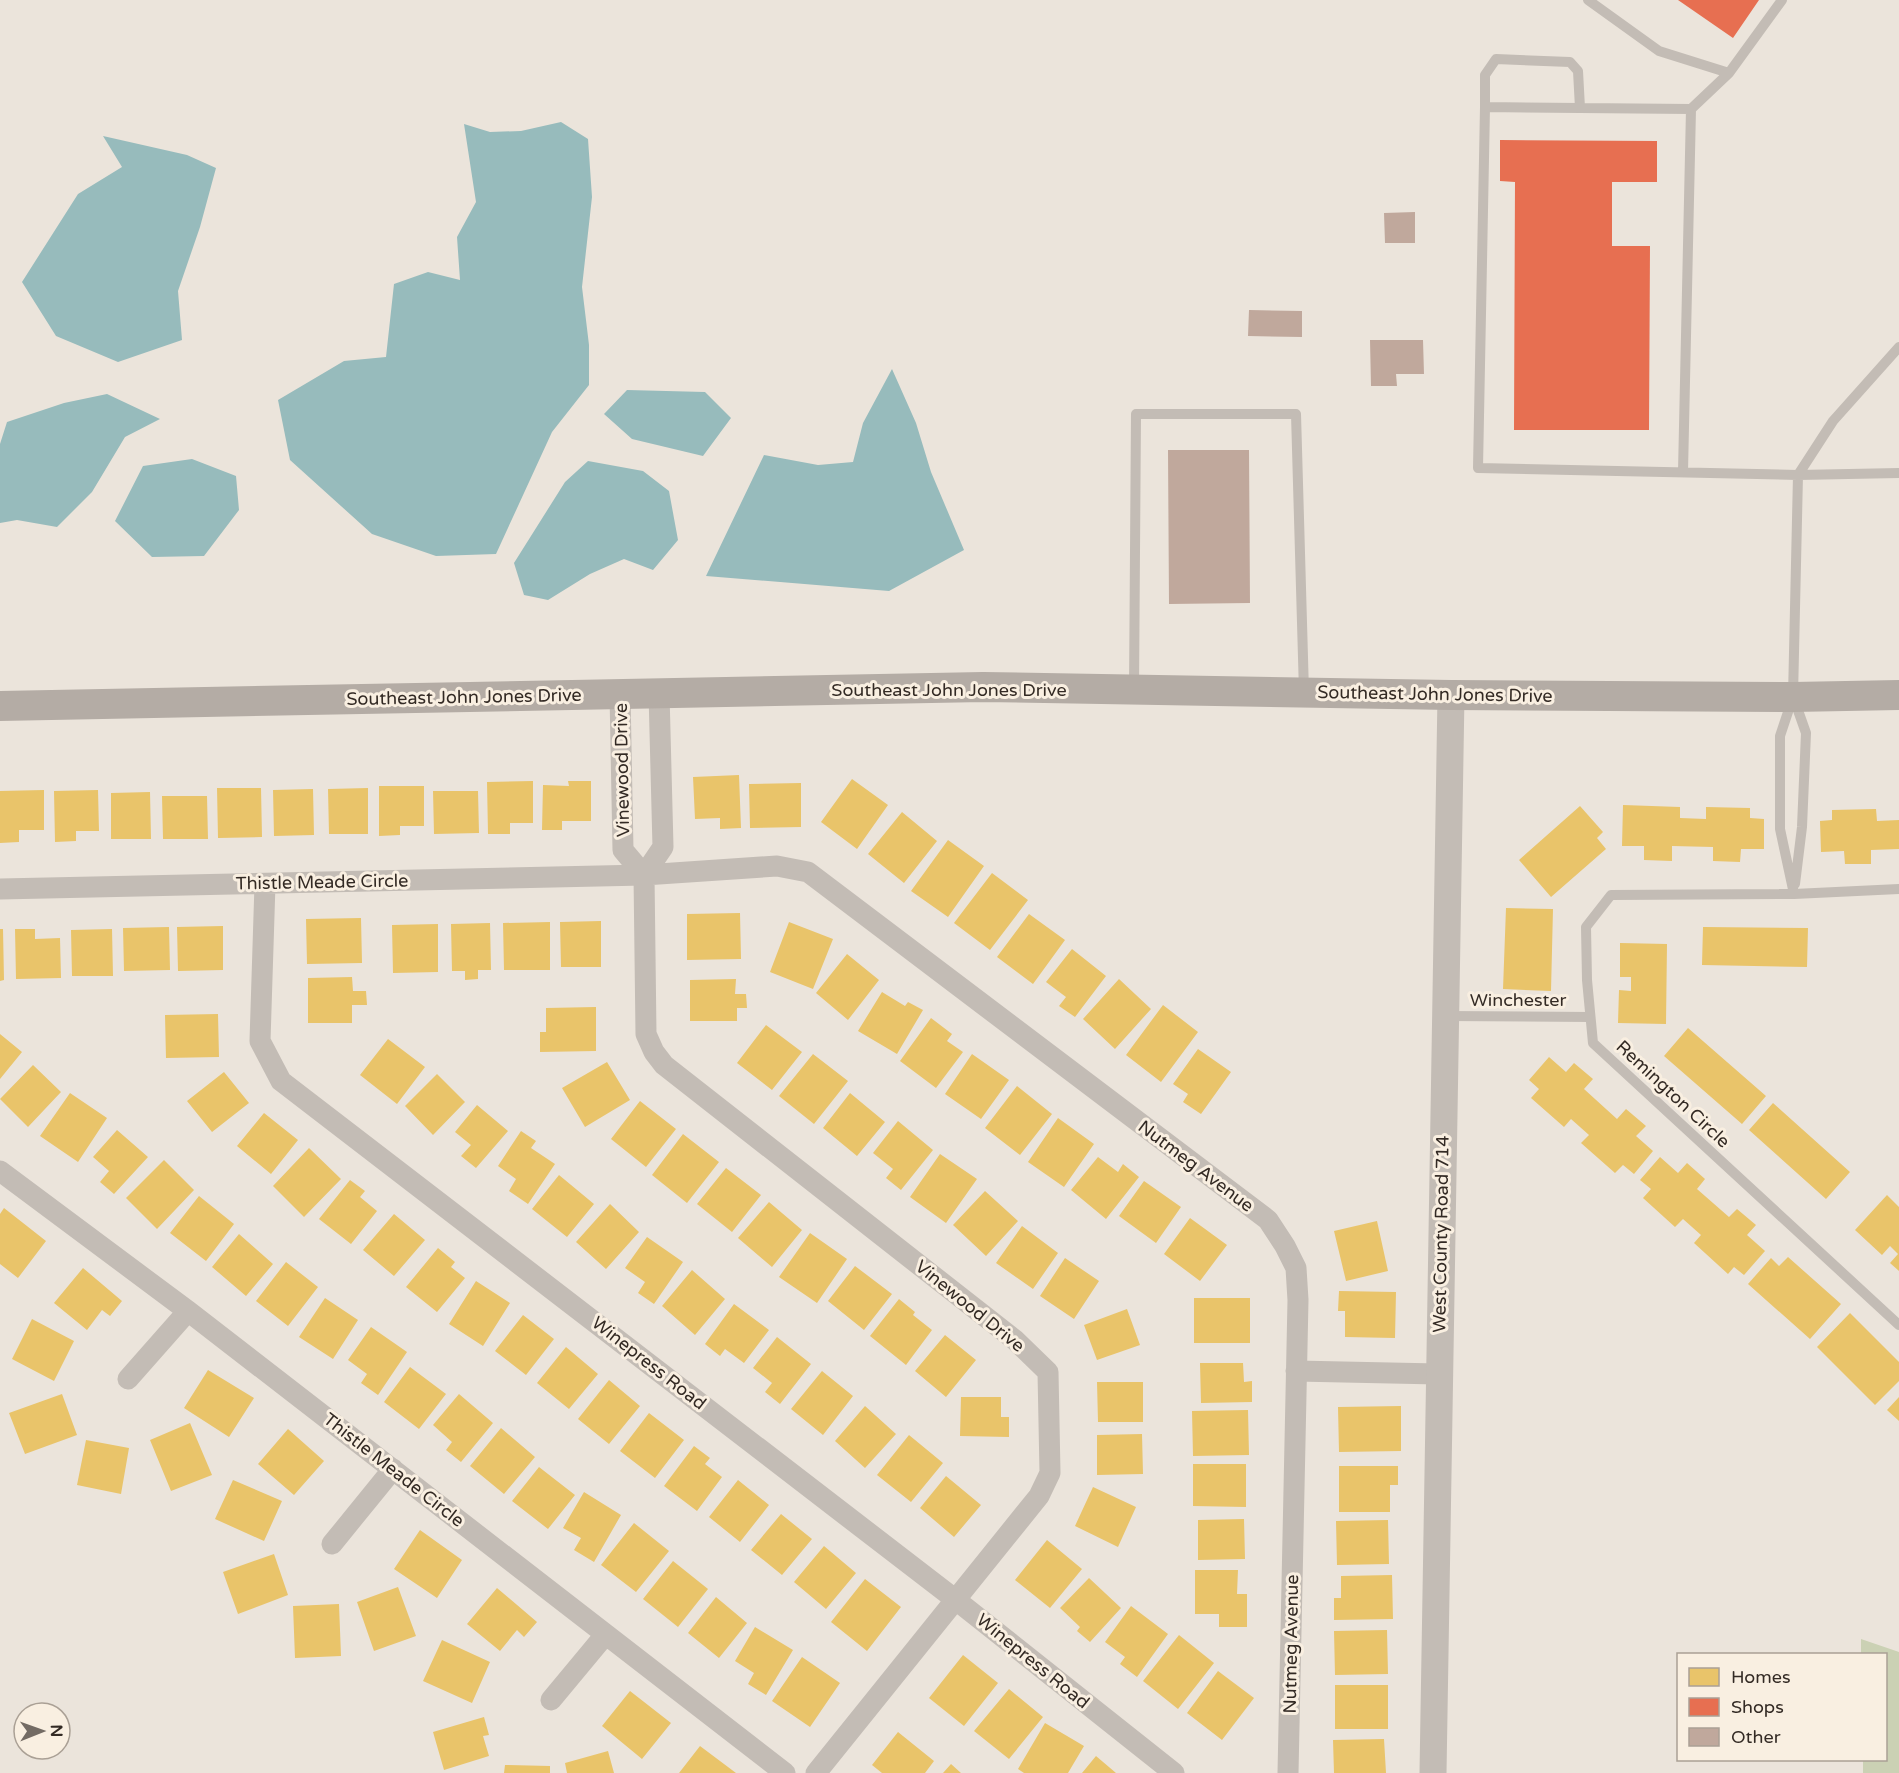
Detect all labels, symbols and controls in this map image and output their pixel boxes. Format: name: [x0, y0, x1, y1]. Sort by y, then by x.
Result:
street label: Southeast John Jones Drive: [831, 679, 1067, 701]
street label: Southeast John Jones Drive: [1317, 681, 1553, 707]
street label: Southeast John Jones Drive: [346, 684, 582, 710]
street label: Vinewood Drive: [610, 703, 634, 837]
street label: Thistle Meade Circle: [236, 869, 408, 895]
street label: Winchester: [1470, 989, 1566, 1011]
street label: Remington Circle: [1612, 1036, 1734, 1152]
street label: Nutmeg Avenue: [1134, 1115, 1258, 1217]
street label: West County Road 714: [1428, 1135, 1454, 1333]
street label: Vinewood Drive: [911, 1255, 1029, 1357]
street label: Winepress Road: [587, 1312, 711, 1414]
street label: Thistle Meade Circle: [319, 1408, 469, 1532]
street label: Nutmeg Avenue: [1279, 1574, 1303, 1714]
street label: Winepress Road: [972, 1609, 1094, 1713]
legend: [1677, 1653, 1887, 1761]
text: Homes: [1731, 1666, 1791, 1688]
text: Shops: [1731, 1696, 1784, 1718]
north arrow: [12, 1701, 72, 1761]
text: N: [46, 1724, 66, 1737]
text: Other: [1731, 1726, 1781, 1748]

